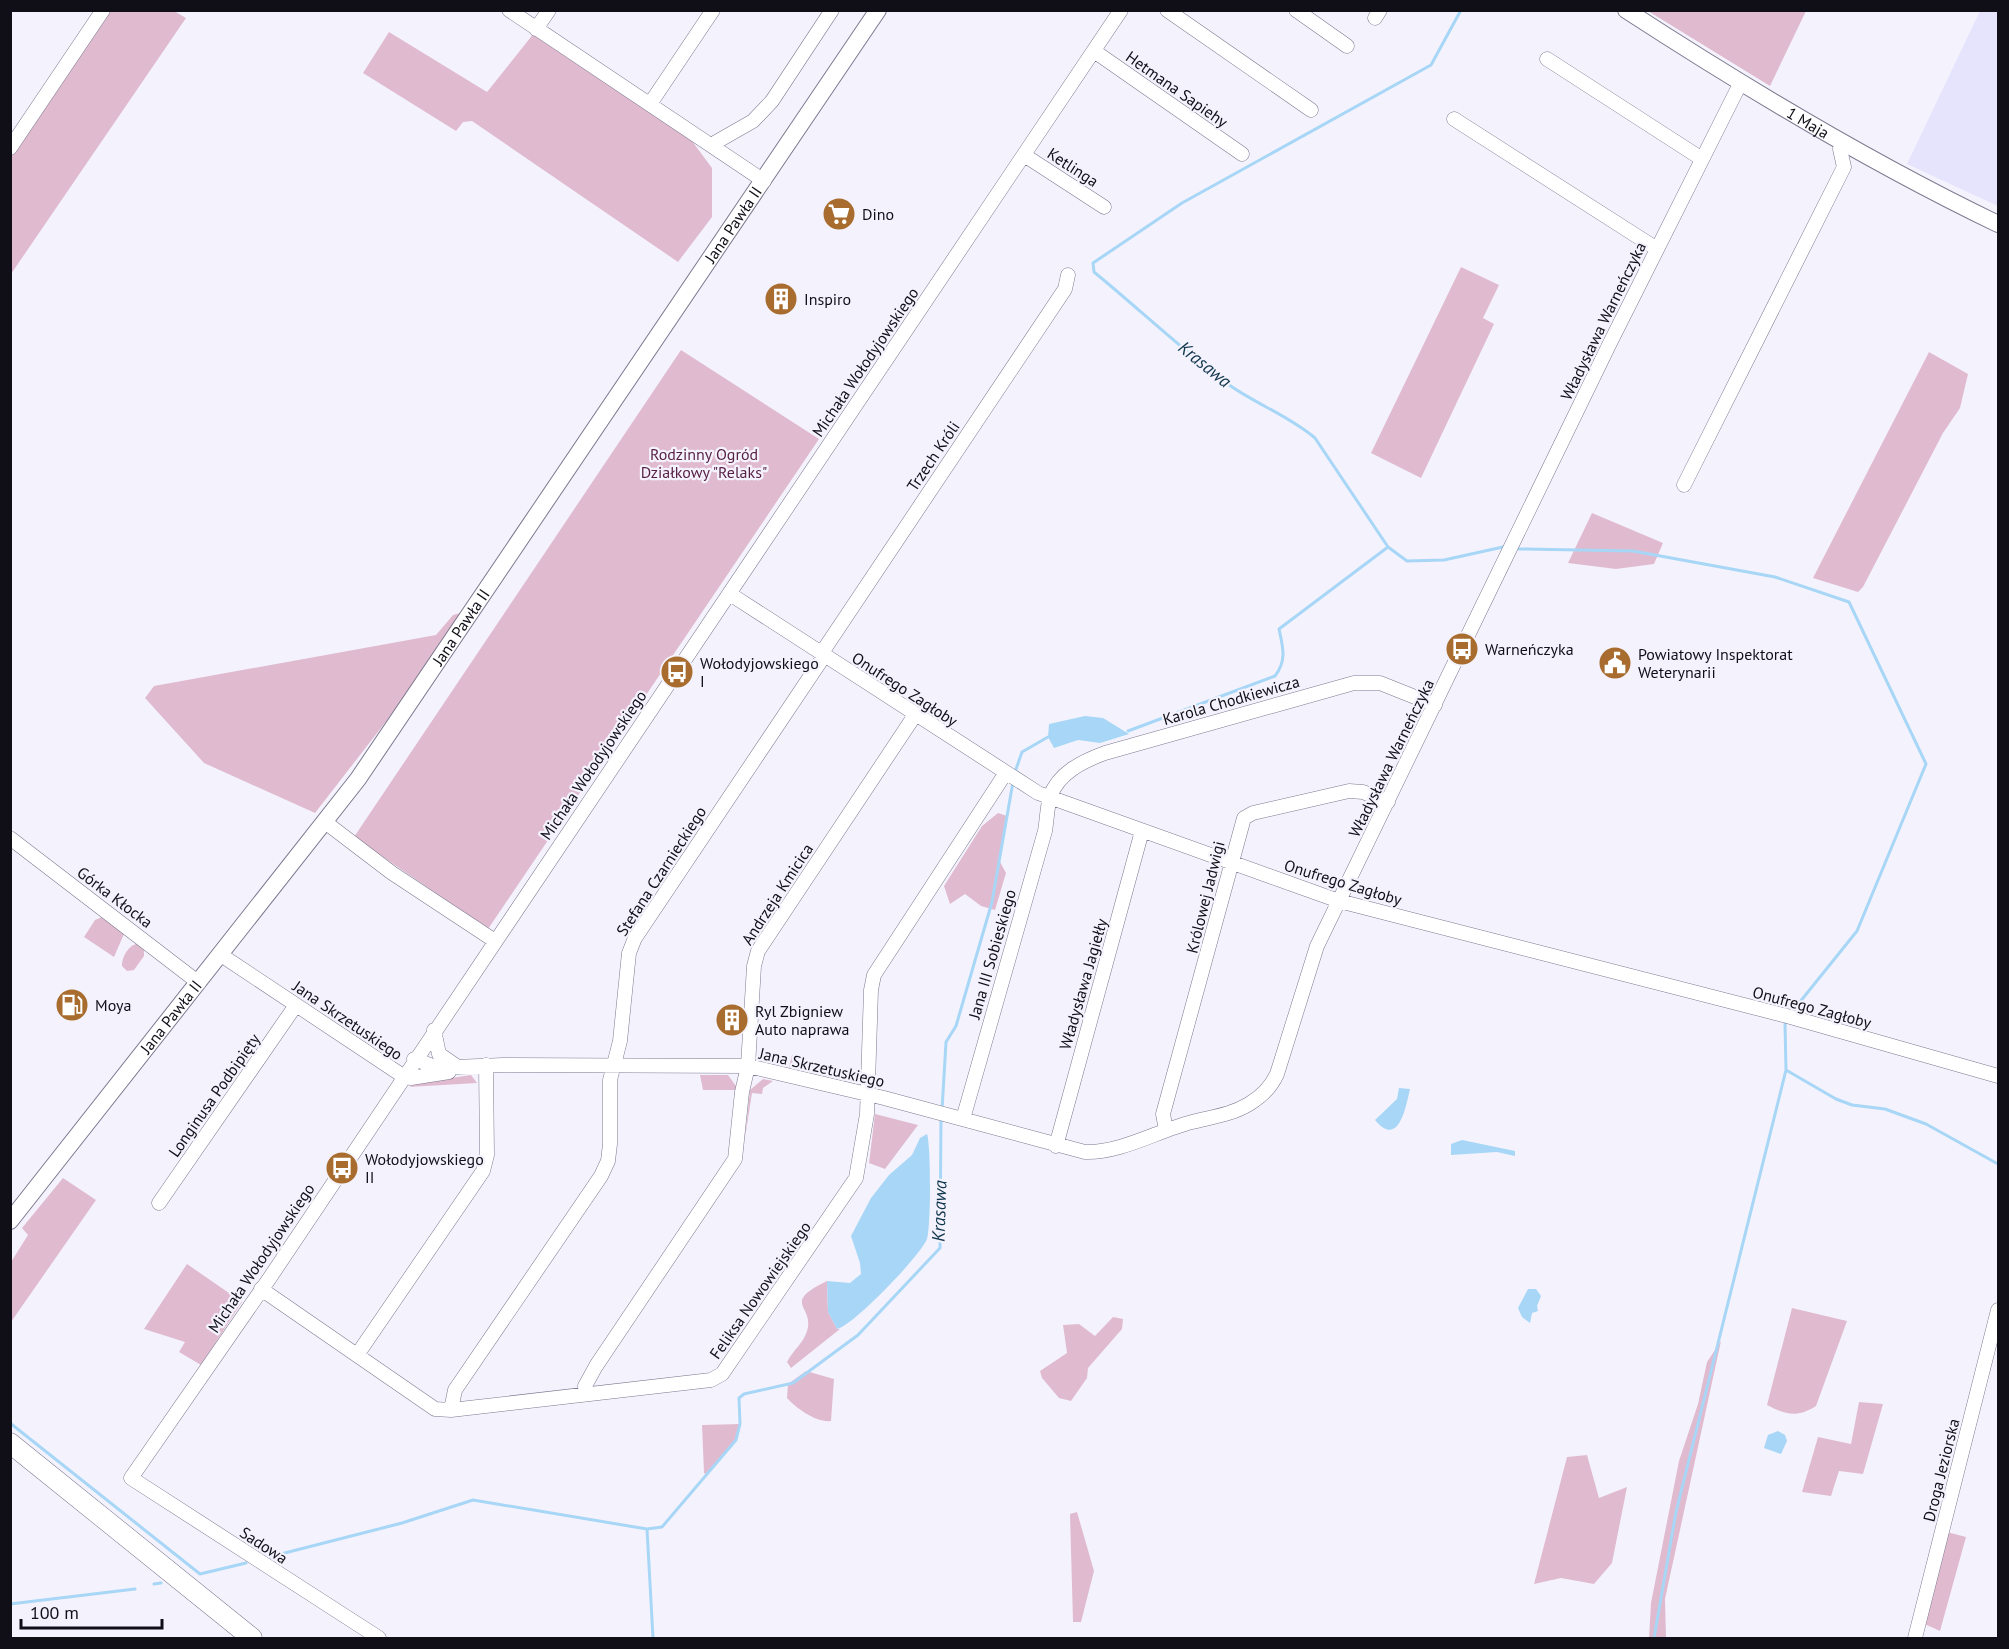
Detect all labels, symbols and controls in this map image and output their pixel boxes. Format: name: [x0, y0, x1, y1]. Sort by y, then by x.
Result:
street label: Hetmana Sapiehy: [1122, 46, 1232, 132]
street label: 1 Maja: [1783, 102, 1833, 143]
street label: Ketlinga: [1044, 143, 1102, 191]
street label: Jana Pawła II: [700, 182, 766, 267]
supermarket icon: Dino: [821, 196, 857, 232]
place label: Dino: [862, 204, 894, 224]
street label: Władysława Warneńczyka: [1556, 239, 1650, 403]
building icon: Inspiro: [763, 281, 799, 317]
street label: Michała Wołodyjowskiego: [807, 283, 923, 441]
place label: Inspiro: [804, 289, 851, 309]
water label: Krasawa: [1174, 336, 1236, 392]
street label: Trzech Króli: [902, 417, 964, 495]
park label: Rodzinny Ogród Działkowy "Relaks": [641, 444, 767, 482]
street label: Jana Pawła II: [427, 585, 494, 670]
bus stop icon: Warneńczyka: [1444, 631, 1480, 667]
place label: Warneńczyka: [1485, 639, 1574, 659]
place label: Powiatowy Inspektorat Weterynarii: [1638, 644, 1793, 682]
public building icon: Powiatowy Inspektorat Weterynarii: [1597, 645, 1633, 681]
street label: Onufrego Zagłoby: [848, 647, 962, 731]
place label: Wołodyjowskiego I: [700, 653, 819, 691]
bus stop icon: Wołodyjowskiego I: [659, 654, 695, 690]
street label: Karola Chodkiewicza: [1160, 671, 1302, 729]
street label: Władysława Warneńczyka: [1344, 676, 1438, 840]
street label: Michała Wołodyjowskiego: [535, 686, 651, 844]
street label: Stefana Czarnieckiego: [612, 802, 710, 940]
street label: Królowej Jadwigi: [1181, 839, 1229, 955]
street label: Andrzeja Kmicica: [737, 840, 817, 948]
street label: Onufrego Zagłoby: [1282, 855, 1405, 910]
street label: Górka Kłocka: [73, 862, 157, 932]
street label: Jana III Sobieskiego: [964, 887, 1020, 1022]
street label: Władysława Jagiełły: [1055, 916, 1111, 1052]
street label: Jana Skrzetuskiego: [289, 975, 407, 1064]
street label: Jana Pawła II: [135, 976, 206, 1058]
street label: Onufrego Zagłoby: [1751, 982, 1874, 1033]
fuel station icon: Moya: [54, 987, 90, 1023]
place label: Moya: [95, 995, 131, 1015]
place label: Ryl Zbigniew Auto naprawa: [755, 1001, 850, 1039]
building icon: Ryl Zbigniew Auto naprawa: [714, 1002, 750, 1038]
street label: Longinusa Podbipięty: [164, 1029, 264, 1161]
street label: Jana Skrzetuskiego: [756, 1043, 887, 1091]
place label: Wołodyjowskiego II: [365, 1149, 484, 1187]
bus stop icon: Wołodyjowskiego II: [324, 1150, 360, 1186]
street label: Michała Wołodyjowskiego: [203, 1179, 319, 1337]
water label: Krasawa: [926, 1180, 952, 1242]
street label: Feliksa Nowowiejskiego: [705, 1217, 815, 1363]
street label: Droga Jeziorska: [1919, 1416, 1963, 1524]
street label: Sadowa: [236, 1522, 292, 1568]
scale bar: [21, 1592, 162, 1630]
text: 100 m: [30, 1601, 79, 1624]

